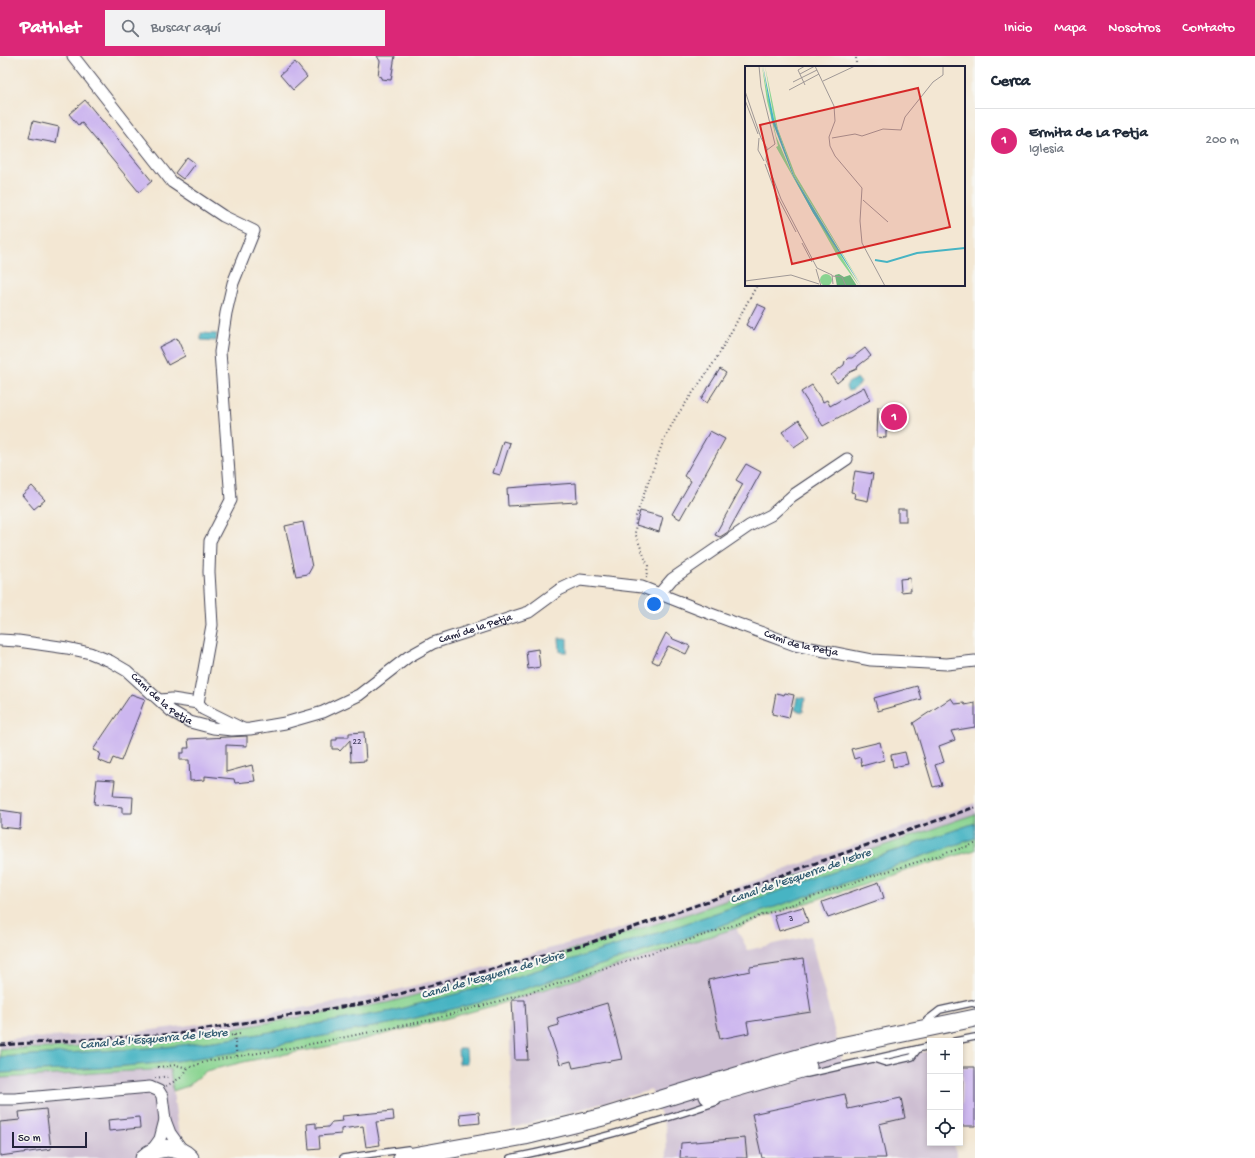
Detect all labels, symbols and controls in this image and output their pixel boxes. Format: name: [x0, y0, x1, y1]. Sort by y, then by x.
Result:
search box: [105, 10, 385, 46]
text: Pathlet: [20, 17, 81, 40]
icon: search: [119, 17, 141, 39]
text: Buscar aquí: [151, 19, 221, 37]
text: Inicio: [1004, 20, 1032, 37]
text: Mapa: [1054, 20, 1086, 37]
text: Nosotros: [1108, 20, 1160, 37]
text: Contacto: [1182, 20, 1235, 37]
inset map: [745, 66, 965, 286]
text: Cerca: [991, 72, 1030, 92]
text: Ermita de La Petja: [1029, 124, 1148, 142]
text: 1: [1001, 133, 1007, 148]
text: 200 m: [1206, 133, 1239, 148]
text: Iglesia: [1029, 142, 1064, 157]
pin: 1: [881, 402, 907, 432]
your location: [644, 594, 664, 614]
street label: Camí de la Petja: [437, 612, 515, 647]
street label: Camí de la Petja: [762, 628, 840, 660]
street label: Camí de la Petja: [128, 671, 195, 728]
house number: 22: [353, 737, 362, 748]
water label: Canal de l'Esquerra de l'Ebre: [729, 846, 874, 908]
house number: 3: [788, 914, 794, 925]
water label: Canal de l'Esquerra de l'Ebre: [420, 949, 567, 1003]
water label: Canal de l'Esquerra de l'Ebre: [80, 1027, 229, 1053]
map controls: [927, 1038, 963, 1146]
button: +: [927, 1038, 963, 1074]
button: −: [927, 1074, 963, 1110]
button: locate: [927, 1110, 963, 1146]
scale bar: [12, 1130, 87, 1149]
text: 50 m: [18, 1133, 40, 1145]

